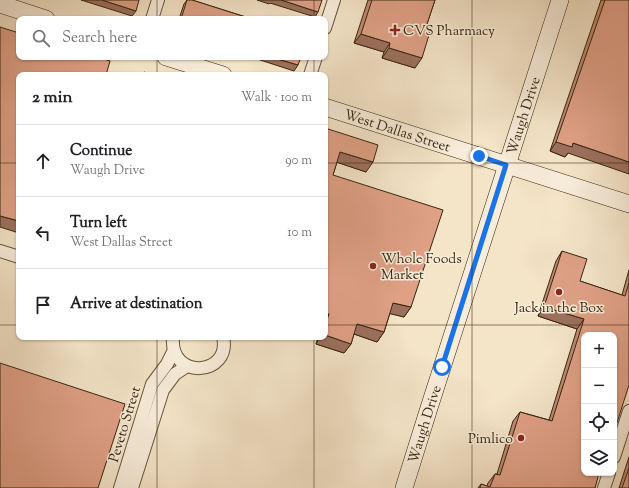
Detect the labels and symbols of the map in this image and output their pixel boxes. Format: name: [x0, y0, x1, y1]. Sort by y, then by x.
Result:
place label: CVS Pharmacy: [403, 22, 495, 42]
marker: CVS Pharmacy: [390, 25, 400, 35]
street label: Waugh Drive: [503, 75, 547, 158]
street label: West Dallas Street: [341, 106, 453, 158]
route end: [470, 147, 488, 165]
place label: Whole Foods Market: [381, 250, 462, 286]
marker: Whole Foods Market: [368, 261, 378, 271]
marker: Jack in the Box: [554, 287, 564, 297]
place label: Jack in the Box: [514, 299, 604, 319]
route start: [433, 358, 451, 376]
street label: Waugh Drive: [404, 383, 448, 466]
street label: Peveto Street: [105, 384, 147, 465]
place label: Pimlico: [468, 430, 513, 450]
marker: Pimlico: [516, 433, 526, 443]

